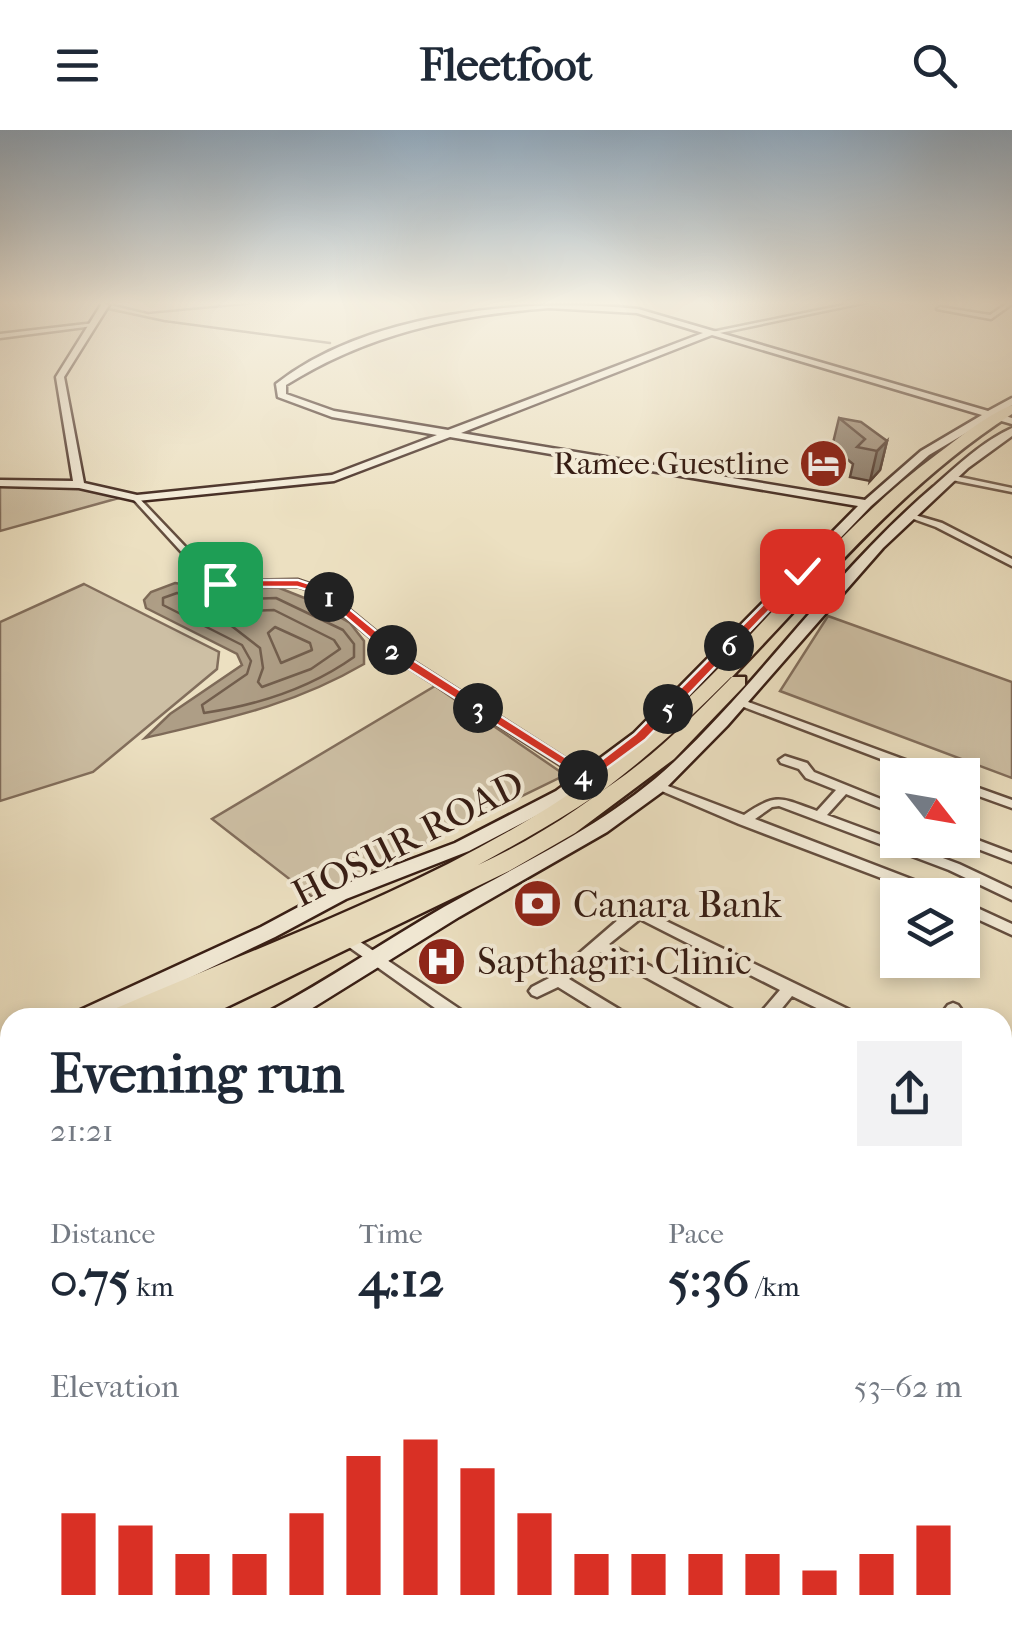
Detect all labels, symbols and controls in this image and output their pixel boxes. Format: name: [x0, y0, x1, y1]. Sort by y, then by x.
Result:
icon: menu: [50, 38, 105, 93]
icon: search: [907, 38, 962, 93]
text: Fleetfoot: [420, 39, 592, 92]
hotel icon: Ramee Guestline: [798, 437, 850, 489]
place label: Ramee Guestline: [553, 445, 789, 482]
pin: [760, 529, 845, 614]
pin: [178, 542, 263, 627]
icon: check: [775, 544, 830, 599]
icon: arrive: [193, 557, 248, 612]
pin: 1: [304, 572, 354, 622]
text: 1: [324, 580, 334, 613]
pin: 6: [704, 621, 754, 671]
pin: 2: [367, 625, 417, 675]
text: 6: [721, 629, 737, 662]
text: 2: [385, 633, 399, 666]
pin: 3: [453, 683, 503, 733]
pin: 5: [643, 684, 693, 734]
text: 3: [472, 691, 484, 724]
text: 5: [662, 692, 674, 725]
pin: 4: [558, 750, 608, 800]
text: 4: [575, 758, 591, 791]
north arrow: [880, 758, 980, 858]
map controls: [880, 758, 980, 978]
street label: HOSUR ROAD: [285, 761, 531, 917]
bank icon: Canara Bank: [512, 878, 564, 930]
button: layers: [880, 878, 980, 978]
place label: Canara Bank: [573, 882, 782, 927]
hospital icon: Sapthagiri Clinic: [416, 935, 468, 987]
place label: Sapthagiri Clinic: [477, 939, 752, 984]
button: share: [857, 1041, 962, 1146]
text: Evening run: [50, 1042, 344, 1106]
text: 21:21: [50, 1112, 114, 1149]
text: Distance: [50, 1217, 155, 1250]
text: Time: [359, 1217, 423, 1250]
text: Pace: [668, 1217, 724, 1250]
text: 0.75: [50, 1250, 130, 1309]
text: 4:12: [359, 1250, 444, 1309]
text: 5:36: [668, 1250, 749, 1309]
text: km: [130, 1270, 174, 1303]
text: /km: [749, 1270, 800, 1303]
text: Elevation: [50, 1368, 179, 1405]
text: 53–62 m: [854, 1368, 962, 1405]

